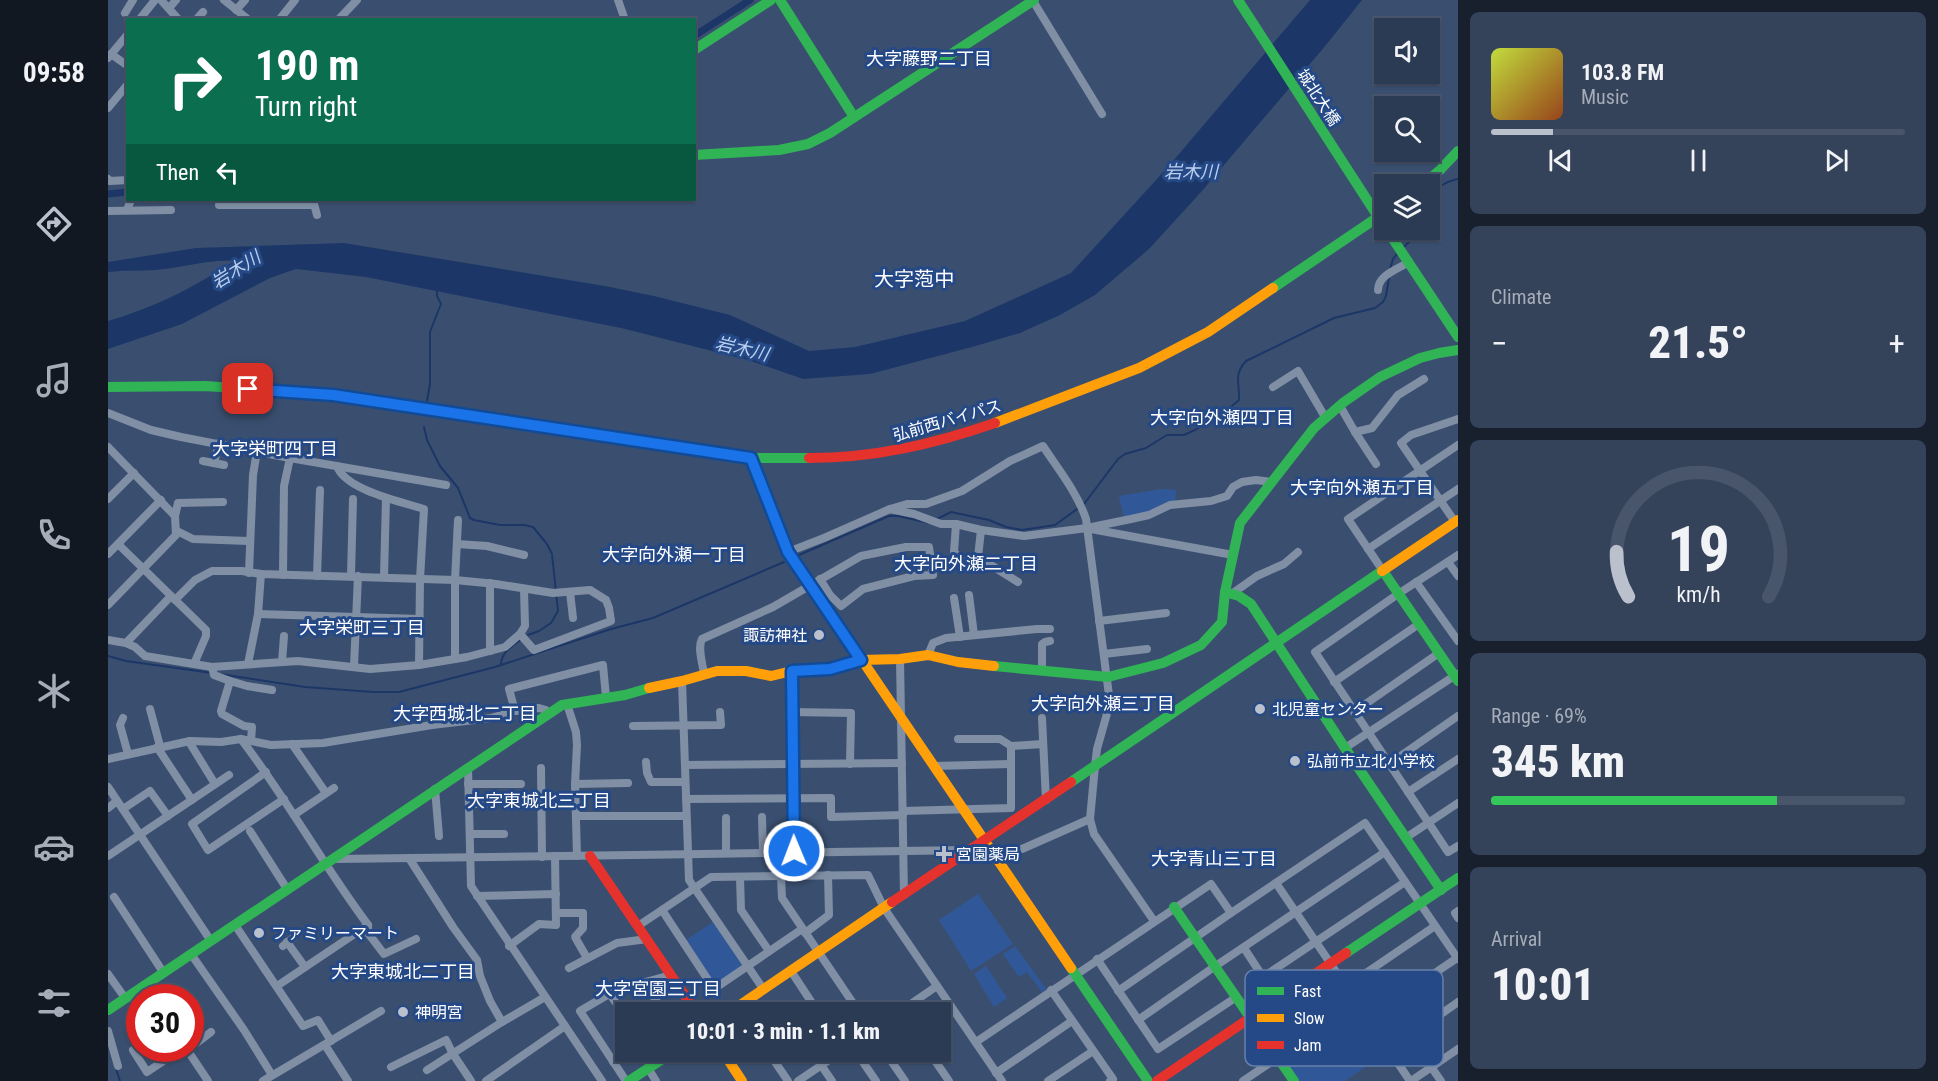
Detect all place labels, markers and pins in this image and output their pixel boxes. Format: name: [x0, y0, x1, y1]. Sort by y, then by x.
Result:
pin: [222, 363, 273, 414]
place label: 諏訪神社: [743, 626, 807, 645]
marker: 諏訪神社: [812, 628, 826, 642]
place label: 北児童センター: [1272, 700, 1384, 719]
marker: 北児童センター: [1253, 702, 1267, 716]
place label: 弘前市立北小学校: [1307, 752, 1435, 771]
marker: 弘前市立北小学校: [1288, 754, 1302, 768]
place label: 宮園薬局: [956, 845, 1020, 864]
marker: 宮園薬局: [937, 847, 951, 861]
place label: ファミリーマート: [271, 924, 399, 943]
marker: ファミリーマート: [252, 926, 266, 940]
place label: 神明宮: [415, 1003, 463, 1022]
marker: 神明宮: [396, 1005, 410, 1019]

